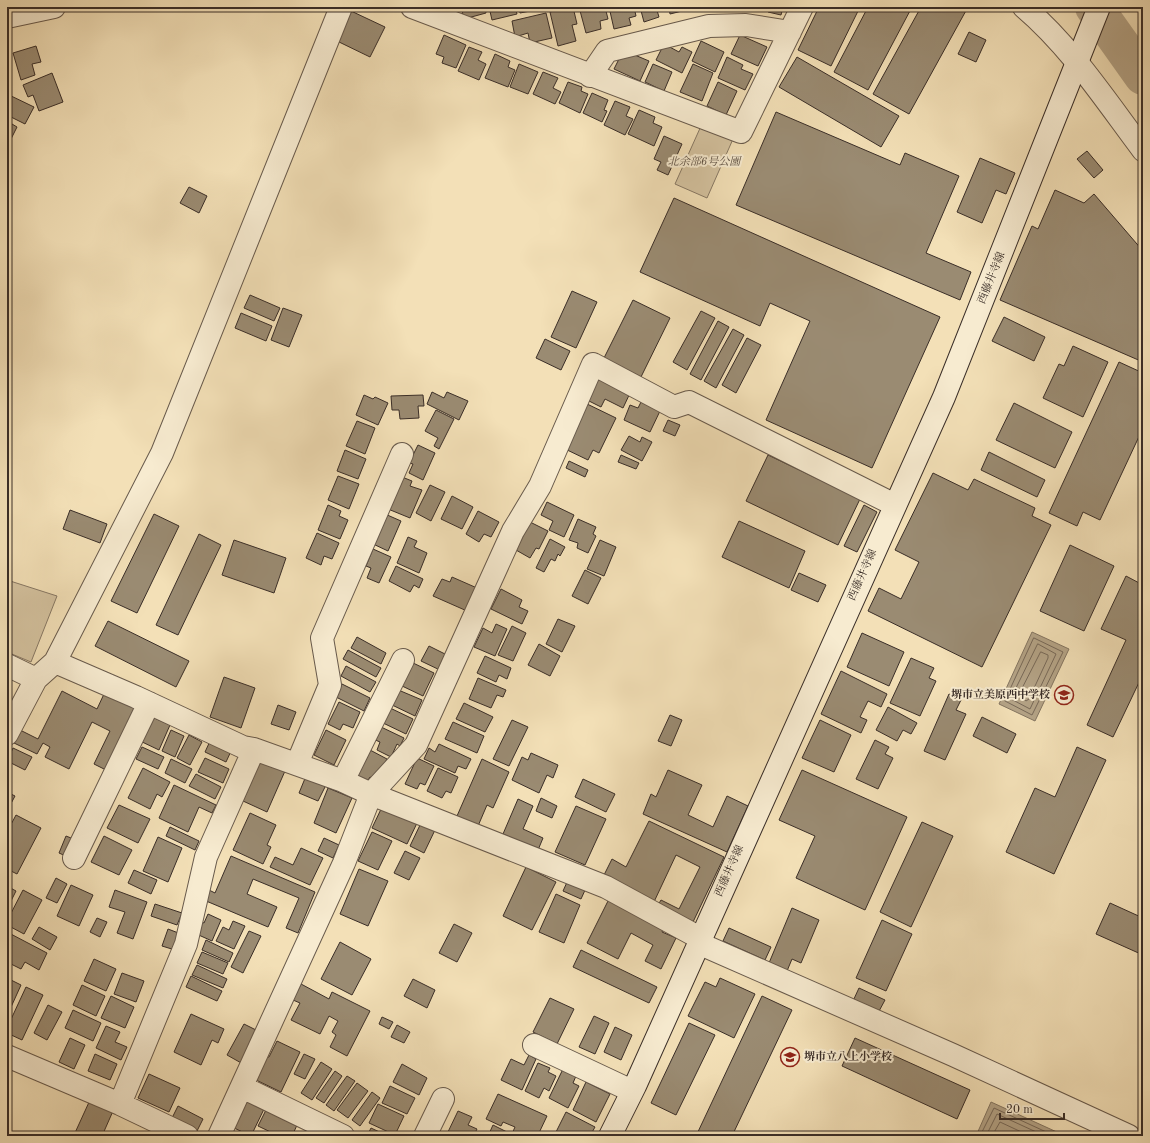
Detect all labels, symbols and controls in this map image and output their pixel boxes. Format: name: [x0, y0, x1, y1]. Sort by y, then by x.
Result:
park label: 北余部6号公園: [668, 155, 742, 168]
street label: 西藤井寺線: [975, 250, 1007, 306]
street label: 西藤井寺線: [845, 547, 879, 602]
school or university icon: 堺市立美原西中学校: [1053, 684, 1075, 706]
place label: 堺市立美原西中学校: [951, 688, 1050, 701]
street label: 西藤井寺線: [712, 843, 746, 898]
school or university icon: 堺市立八上小学校: [779, 1046, 801, 1068]
place label: 堺市立八上小学校: [804, 1050, 892, 1063]
scale bar: [1000, 1095, 1064, 1121]
text: 20 m: [1006, 1104, 1033, 1116]

